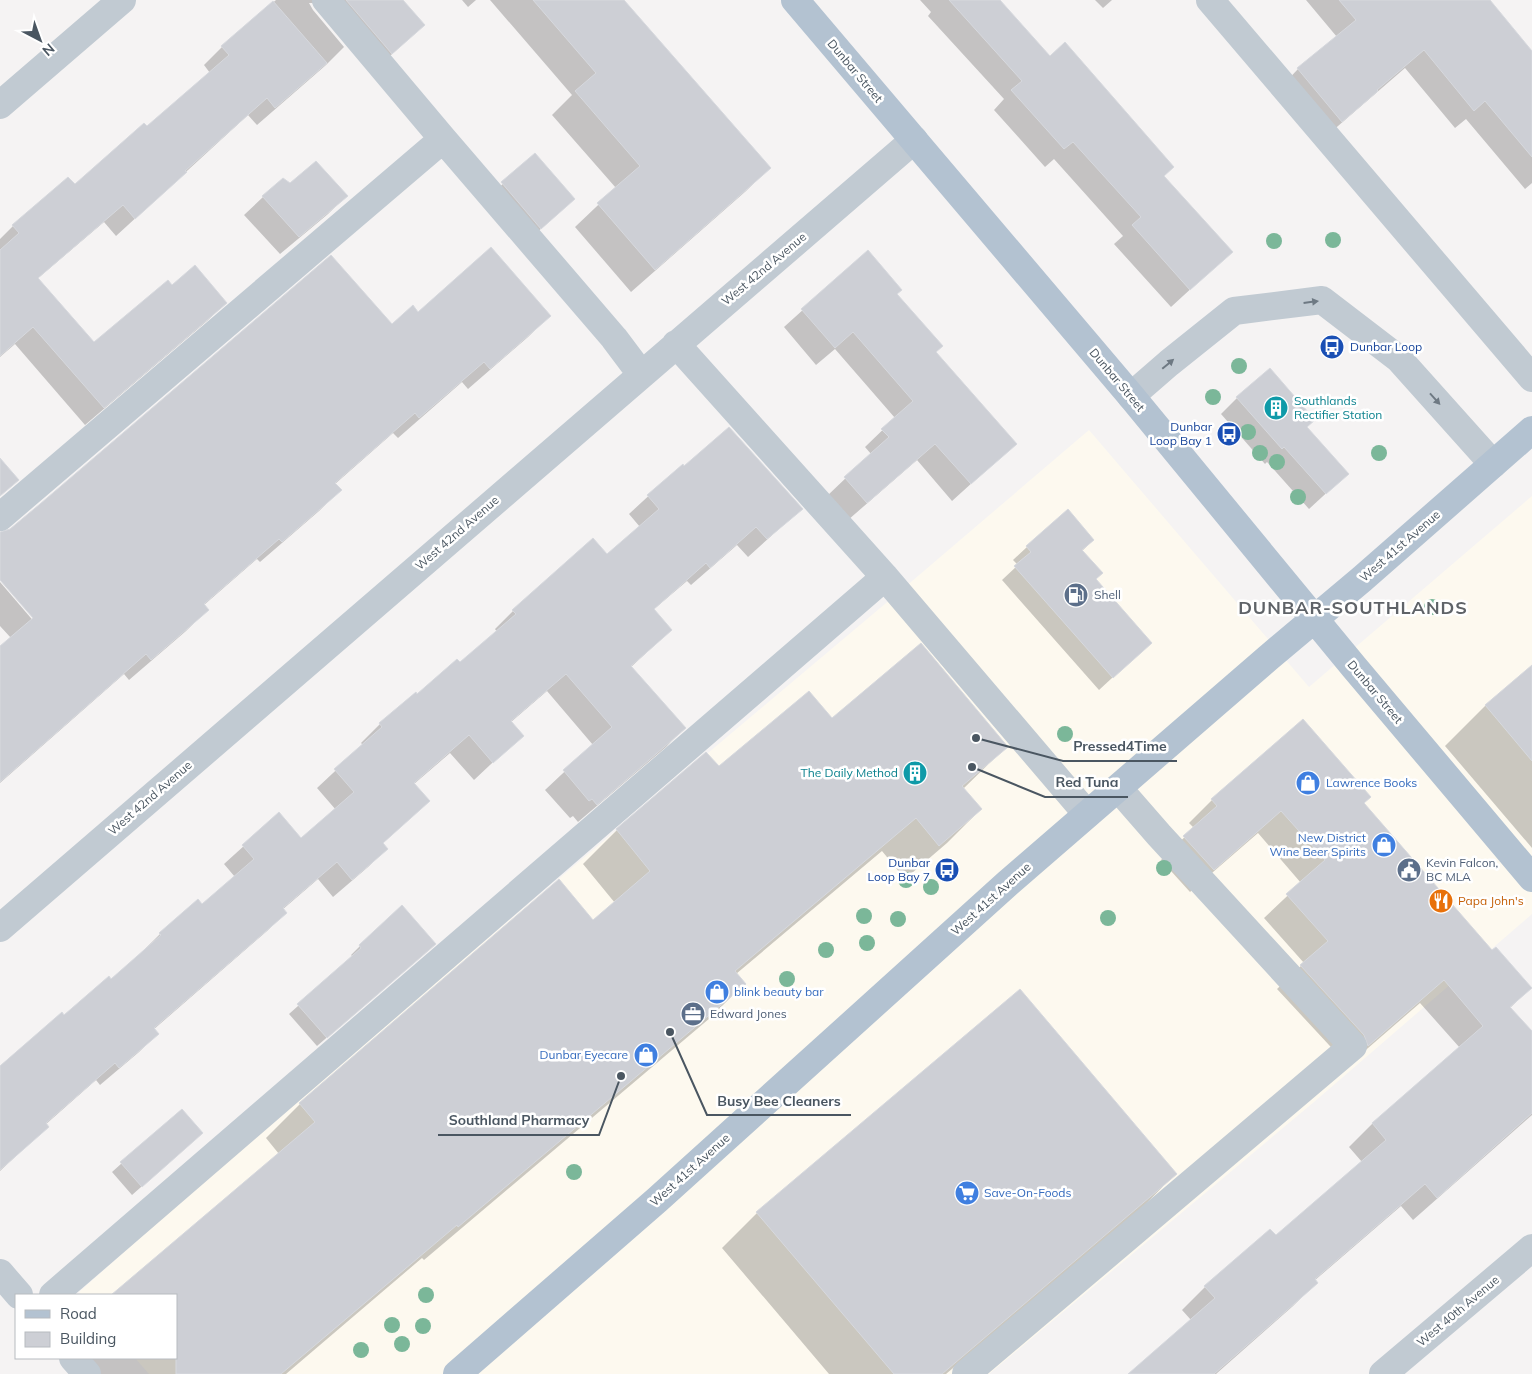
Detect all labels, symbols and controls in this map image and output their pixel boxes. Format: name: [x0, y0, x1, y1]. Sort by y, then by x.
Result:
north arrow: [15, 15, 65, 65]
street label: Dunbar Street: [825, 36, 886, 105]
text: N: [39, 40, 58, 60]
street label: West 42nd Avenue: [718, 229, 809, 308]
one-way arrow: [1303, 298, 1319, 306]
bus stop icon: Dunbar Loop: [1319, 334, 1345, 360]
place label: Dunbar Loop: [1350, 339, 1422, 354]
street label: Dunbar Street: [1087, 345, 1148, 414]
one-way arrow: [1161, 359, 1174, 370]
place label: Southlands Rectifier Station: [1294, 393, 1382, 422]
one-way arrow: [1430, 393, 1441, 406]
building icon: Southlands Rectifier Station: [1263, 395, 1289, 421]
place label: Dunbar Loop Bay 1: [1149, 419, 1213, 448]
bus stop icon: Dunbar Loop Bay 1: [1216, 421, 1242, 447]
street label: West 42nd Avenue: [412, 492, 502, 573]
street label: West 41st Avenue: [1356, 507, 1443, 585]
fuel station icon: Shell: [1063, 582, 1089, 608]
place label: Shell: [1094, 587, 1121, 602]
district label: DUNBAR-SOUTHLANDS: [1238, 596, 1468, 619]
street label: Dunbar Street: [1345, 657, 1406, 726]
callout: Pressed4Time: [1063, 732, 1177, 761]
text: Pressed4Time: [1073, 737, 1167, 755]
street label: West 42nd Avenue: [105, 757, 195, 838]
building icon: The Daily Method: [902, 760, 928, 786]
place label: The Daily Method: [801, 765, 898, 780]
callout: Red Tuna: [1045, 768, 1128, 797]
shop icon: Lawrence Books: [1295, 770, 1321, 796]
text: Red Tuna: [1056, 773, 1118, 791]
place label: Lawrence Books: [1326, 775, 1417, 790]
place label: New District Wine Beer Spirits: [1270, 830, 1366, 859]
shop icon: New District Wine Beer Spirits: [1371, 832, 1397, 858]
place label: Dunbar Loop Bay 7: [867, 855, 931, 884]
place label: Kevin Falcon, BC MLA: [1426, 855, 1498, 884]
bus stop icon: Dunbar Loop Bay 7: [934, 857, 960, 883]
public building icon: Kevin Falcon, BC MLA: [1396, 857, 1422, 883]
street label: West 41st Avenue: [948, 859, 1034, 938]
restaurant icon: Papa John's: [1428, 888, 1454, 914]
place label: Papa John's: [1458, 893, 1524, 908]
shop icon: blink beauty bar: [704, 979, 730, 1005]
place label: blink beauty bar: [734, 984, 824, 999]
office icon: Edward Jones: [680, 1001, 706, 1027]
place label: Edward Jones: [710, 1006, 787, 1021]
shop icon: Dunbar Eyecare: [633, 1042, 659, 1068]
place label: Dunbar Eyecare: [540, 1047, 628, 1062]
callout: Busy Bee Cleaners: [707, 1086, 851, 1115]
text: Busy Bee Cleaners: [717, 1092, 841, 1110]
callout: Southland Pharmacy: [438, 1106, 599, 1135]
text: Southland Pharmacy: [449, 1111, 590, 1129]
street label: West 41st Avenue: [647, 1130, 733, 1209]
supermarket icon: Save-On-Foods: [954, 1180, 980, 1206]
place label: Save-On-Foods: [984, 1185, 1072, 1200]
street label: West 40th Avenue: [1413, 1272, 1502, 1349]
legend: [15, 1294, 178, 1359]
text: Road: [60, 1304, 97, 1323]
text: Building: [60, 1329, 116, 1348]

